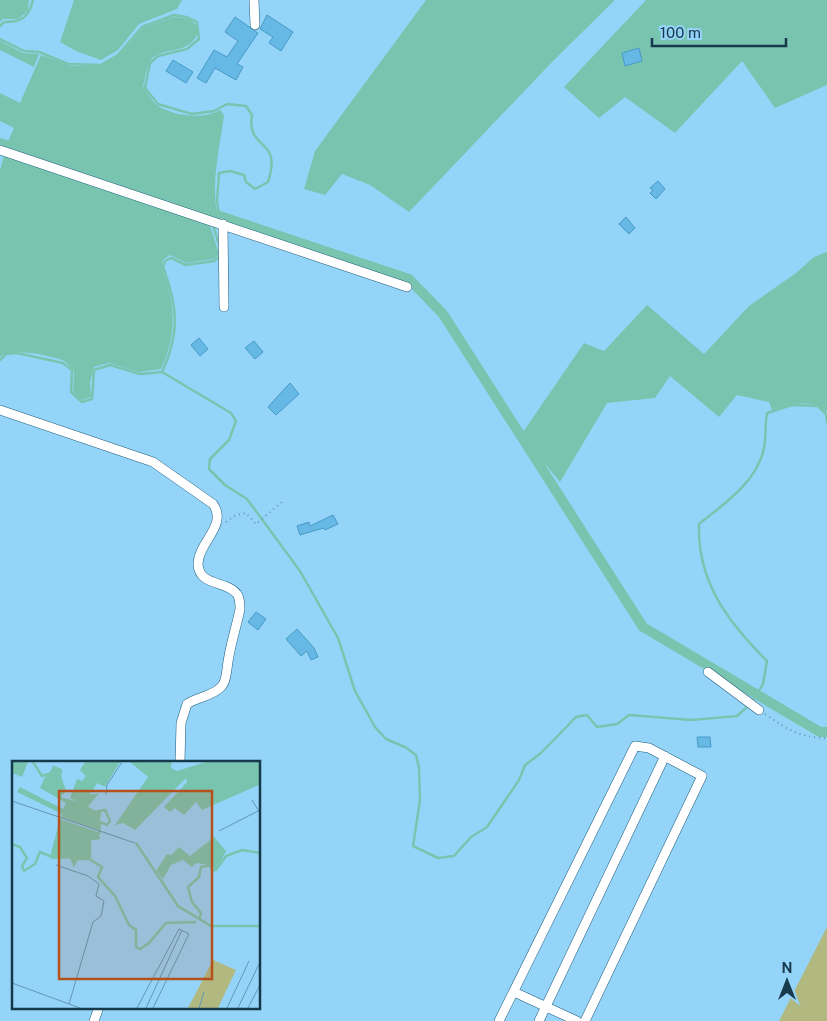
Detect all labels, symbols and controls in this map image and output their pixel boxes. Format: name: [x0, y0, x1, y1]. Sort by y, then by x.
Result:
scale bar: [652, 15, 786, 47]
text: 100 m: [660, 24, 701, 41]
inset map: [12, 761, 260, 1008]
north arrow: [762, 956, 812, 1006]
text: N: [782, 960, 792, 976]

